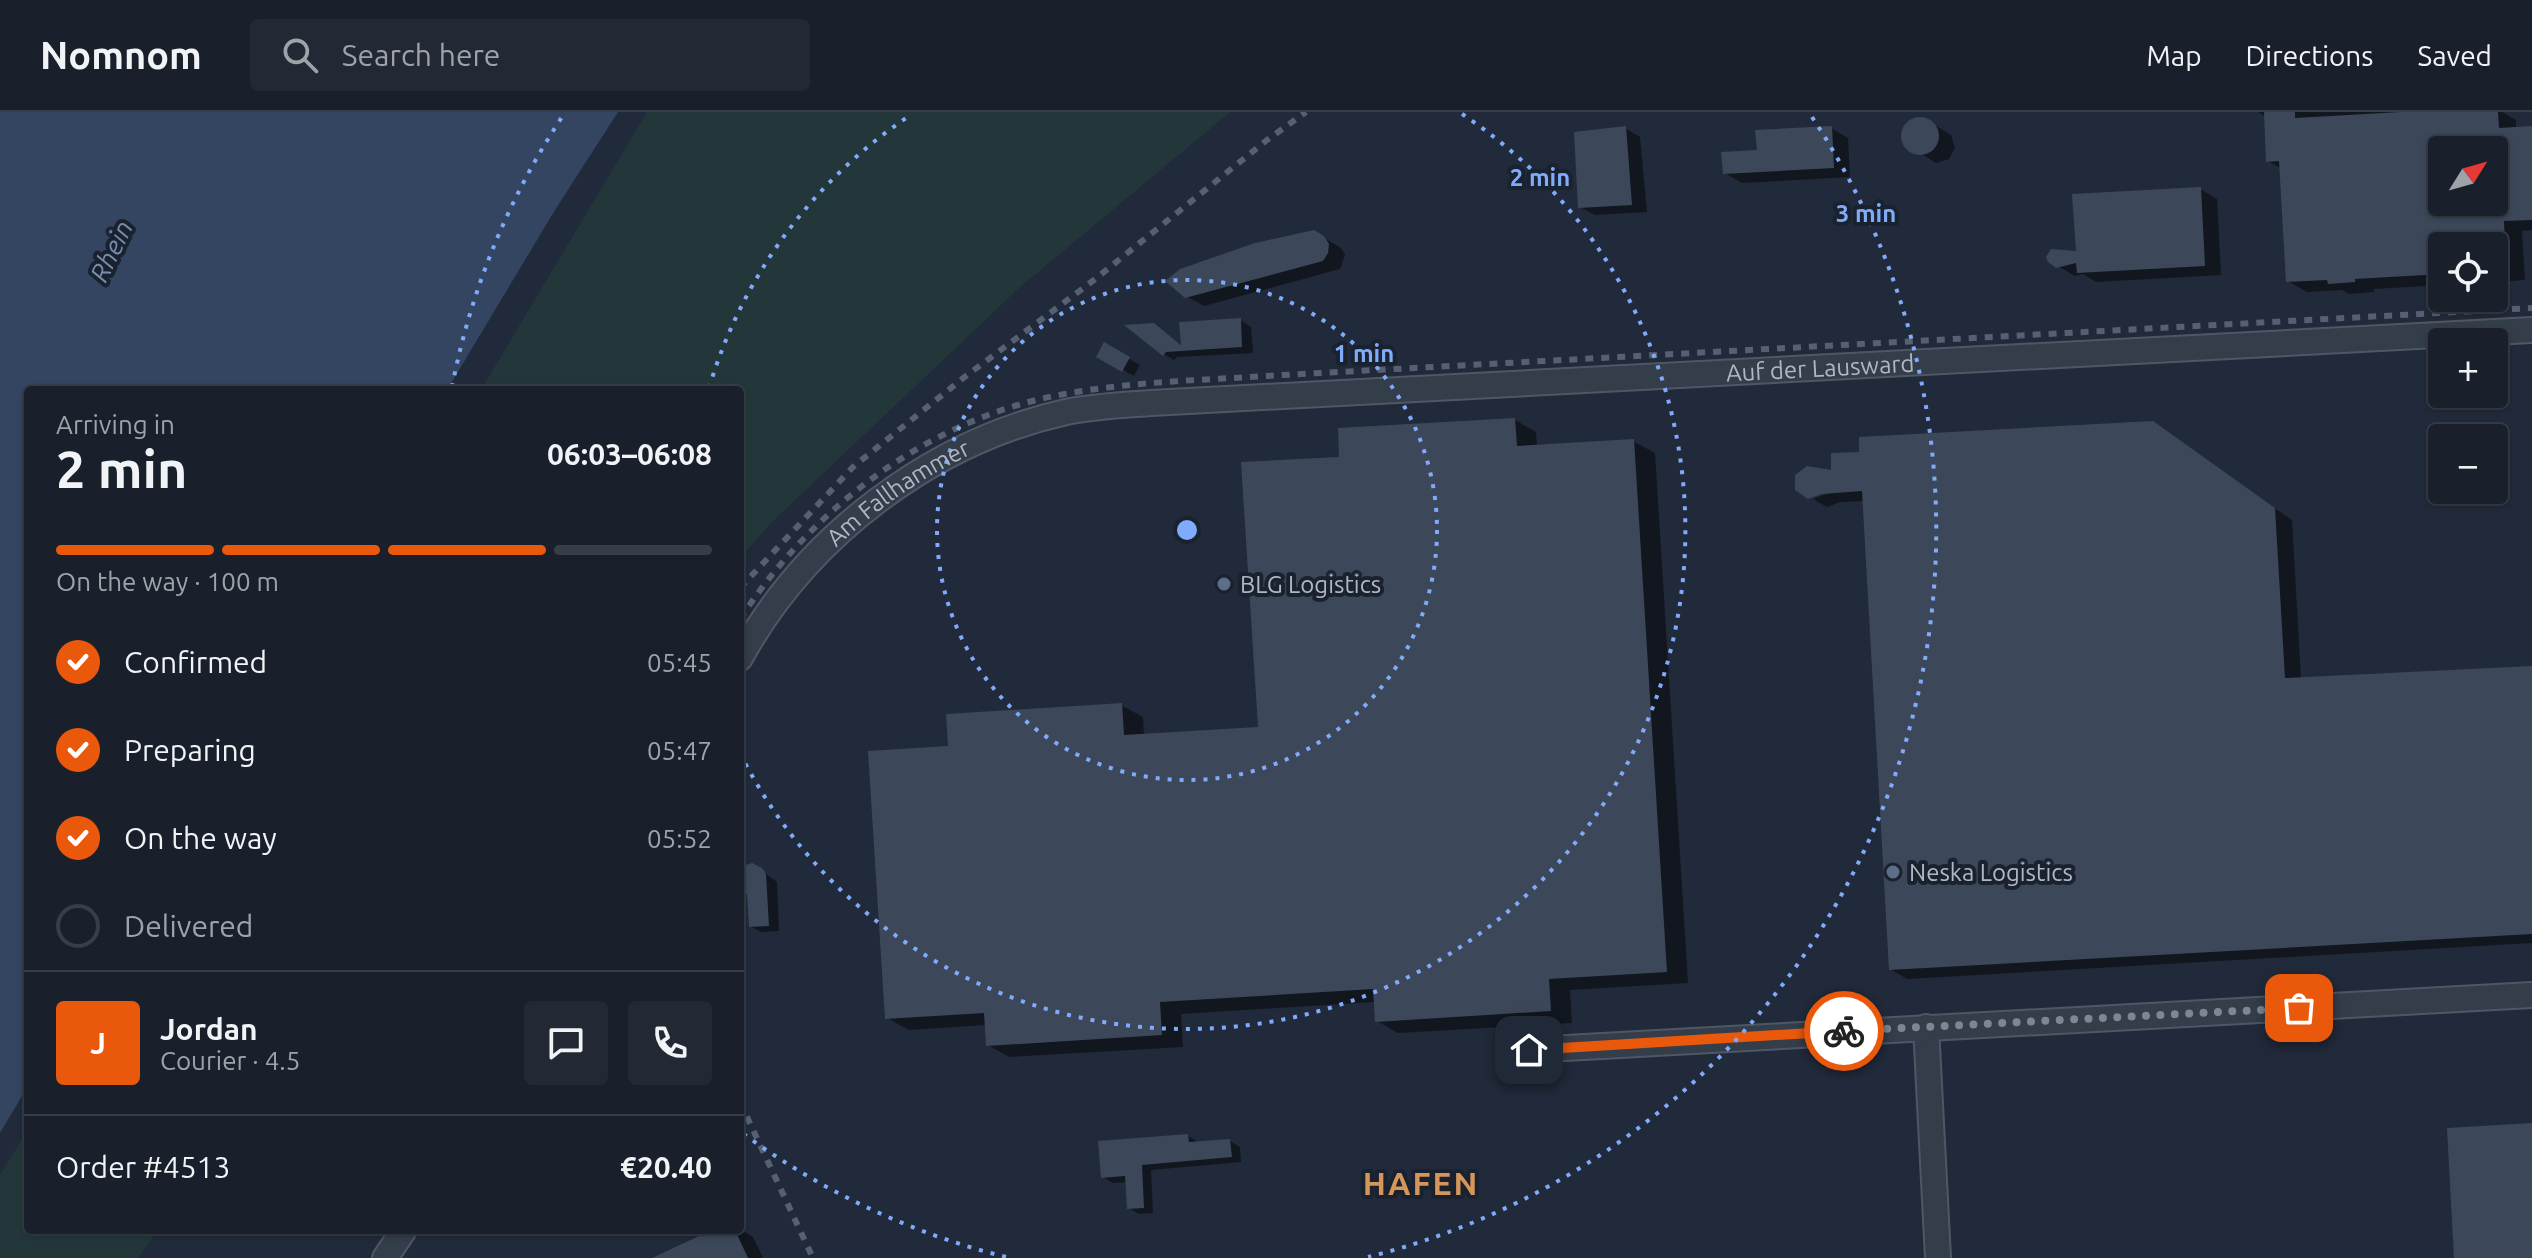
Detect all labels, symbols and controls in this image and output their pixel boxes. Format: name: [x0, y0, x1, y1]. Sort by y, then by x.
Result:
search box: [250, 19, 810, 91]
icon: search: [278, 33, 322, 77]
text: Nomnom: [40, 34, 202, 76]
text: Search here: [342, 38, 500, 72]
text: Map: [2146, 40, 2202, 71]
text: Directions: [2246, 40, 2373, 71]
text: Saved: [2417, 40, 2492, 71]
north arrow: [2428, 136, 2508, 216]
map controls: [2428, 136, 2508, 504]
text: 2 min: [1510, 164, 1570, 191]
text: 3 min: [1836, 200, 1896, 227]
water label: Rhein: [84, 216, 138, 286]
button: locate: [2428, 232, 2508, 312]
button: +: [2428, 328, 2508, 408]
text: 1 min: [1334, 340, 1394, 367]
street label: Auf der Lausward: [1725, 349, 1915, 386]
text: Arriving in: [56, 410, 175, 439]
button: −: [2428, 424, 2508, 504]
street label: Am Fallhammer: [821, 434, 974, 551]
text: 06:03–06:08: [547, 437, 712, 471]
text: 2 min: [56, 440, 187, 498]
centre of rings: [1173, 516, 1201, 544]
text: On the way · 100 m: [56, 567, 279, 596]
place label: BLG Logistics: [1240, 571, 1381, 598]
marker: BLG Logistics: [1215, 575, 1233, 593]
icon: check: [56, 640, 100, 684]
text: Confirmed: [124, 645, 267, 679]
text: 05:45: [647, 648, 712, 677]
icon: check: [56, 728, 100, 772]
text: Preparing: [124, 733, 256, 767]
text: 05:47: [647, 736, 712, 765]
icon: check: [56, 816, 100, 860]
text: On the way: [124, 821, 277, 855]
text: 05:52: [647, 824, 712, 853]
place label: Neska Logistics: [1909, 859, 2073, 886]
marker: Neska Logistics: [1884, 863, 1902, 881]
text: Delivered: [124, 909, 253, 943]
pin: [2265, 974, 2333, 1042]
icon: bag: [2277, 986, 2321, 1030]
courier: [1804, 991, 1884, 1071]
button: chat: [524, 1001, 608, 1085]
button: phone: [628, 1001, 712, 1085]
icon: bike: [1822, 1009, 1866, 1053]
text: Jordan: [160, 1012, 258, 1046]
pin: [1495, 1016, 1563, 1084]
text: J: [90, 1026, 106, 1060]
icon: home: [1507, 1028, 1551, 1072]
text: Courier · 4.5: [160, 1046, 300, 1075]
text: Order #4513: [56, 1150, 230, 1184]
text: €20.40: [620, 1150, 712, 1184]
district label: HAFEN: [1363, 1165, 1479, 1201]

